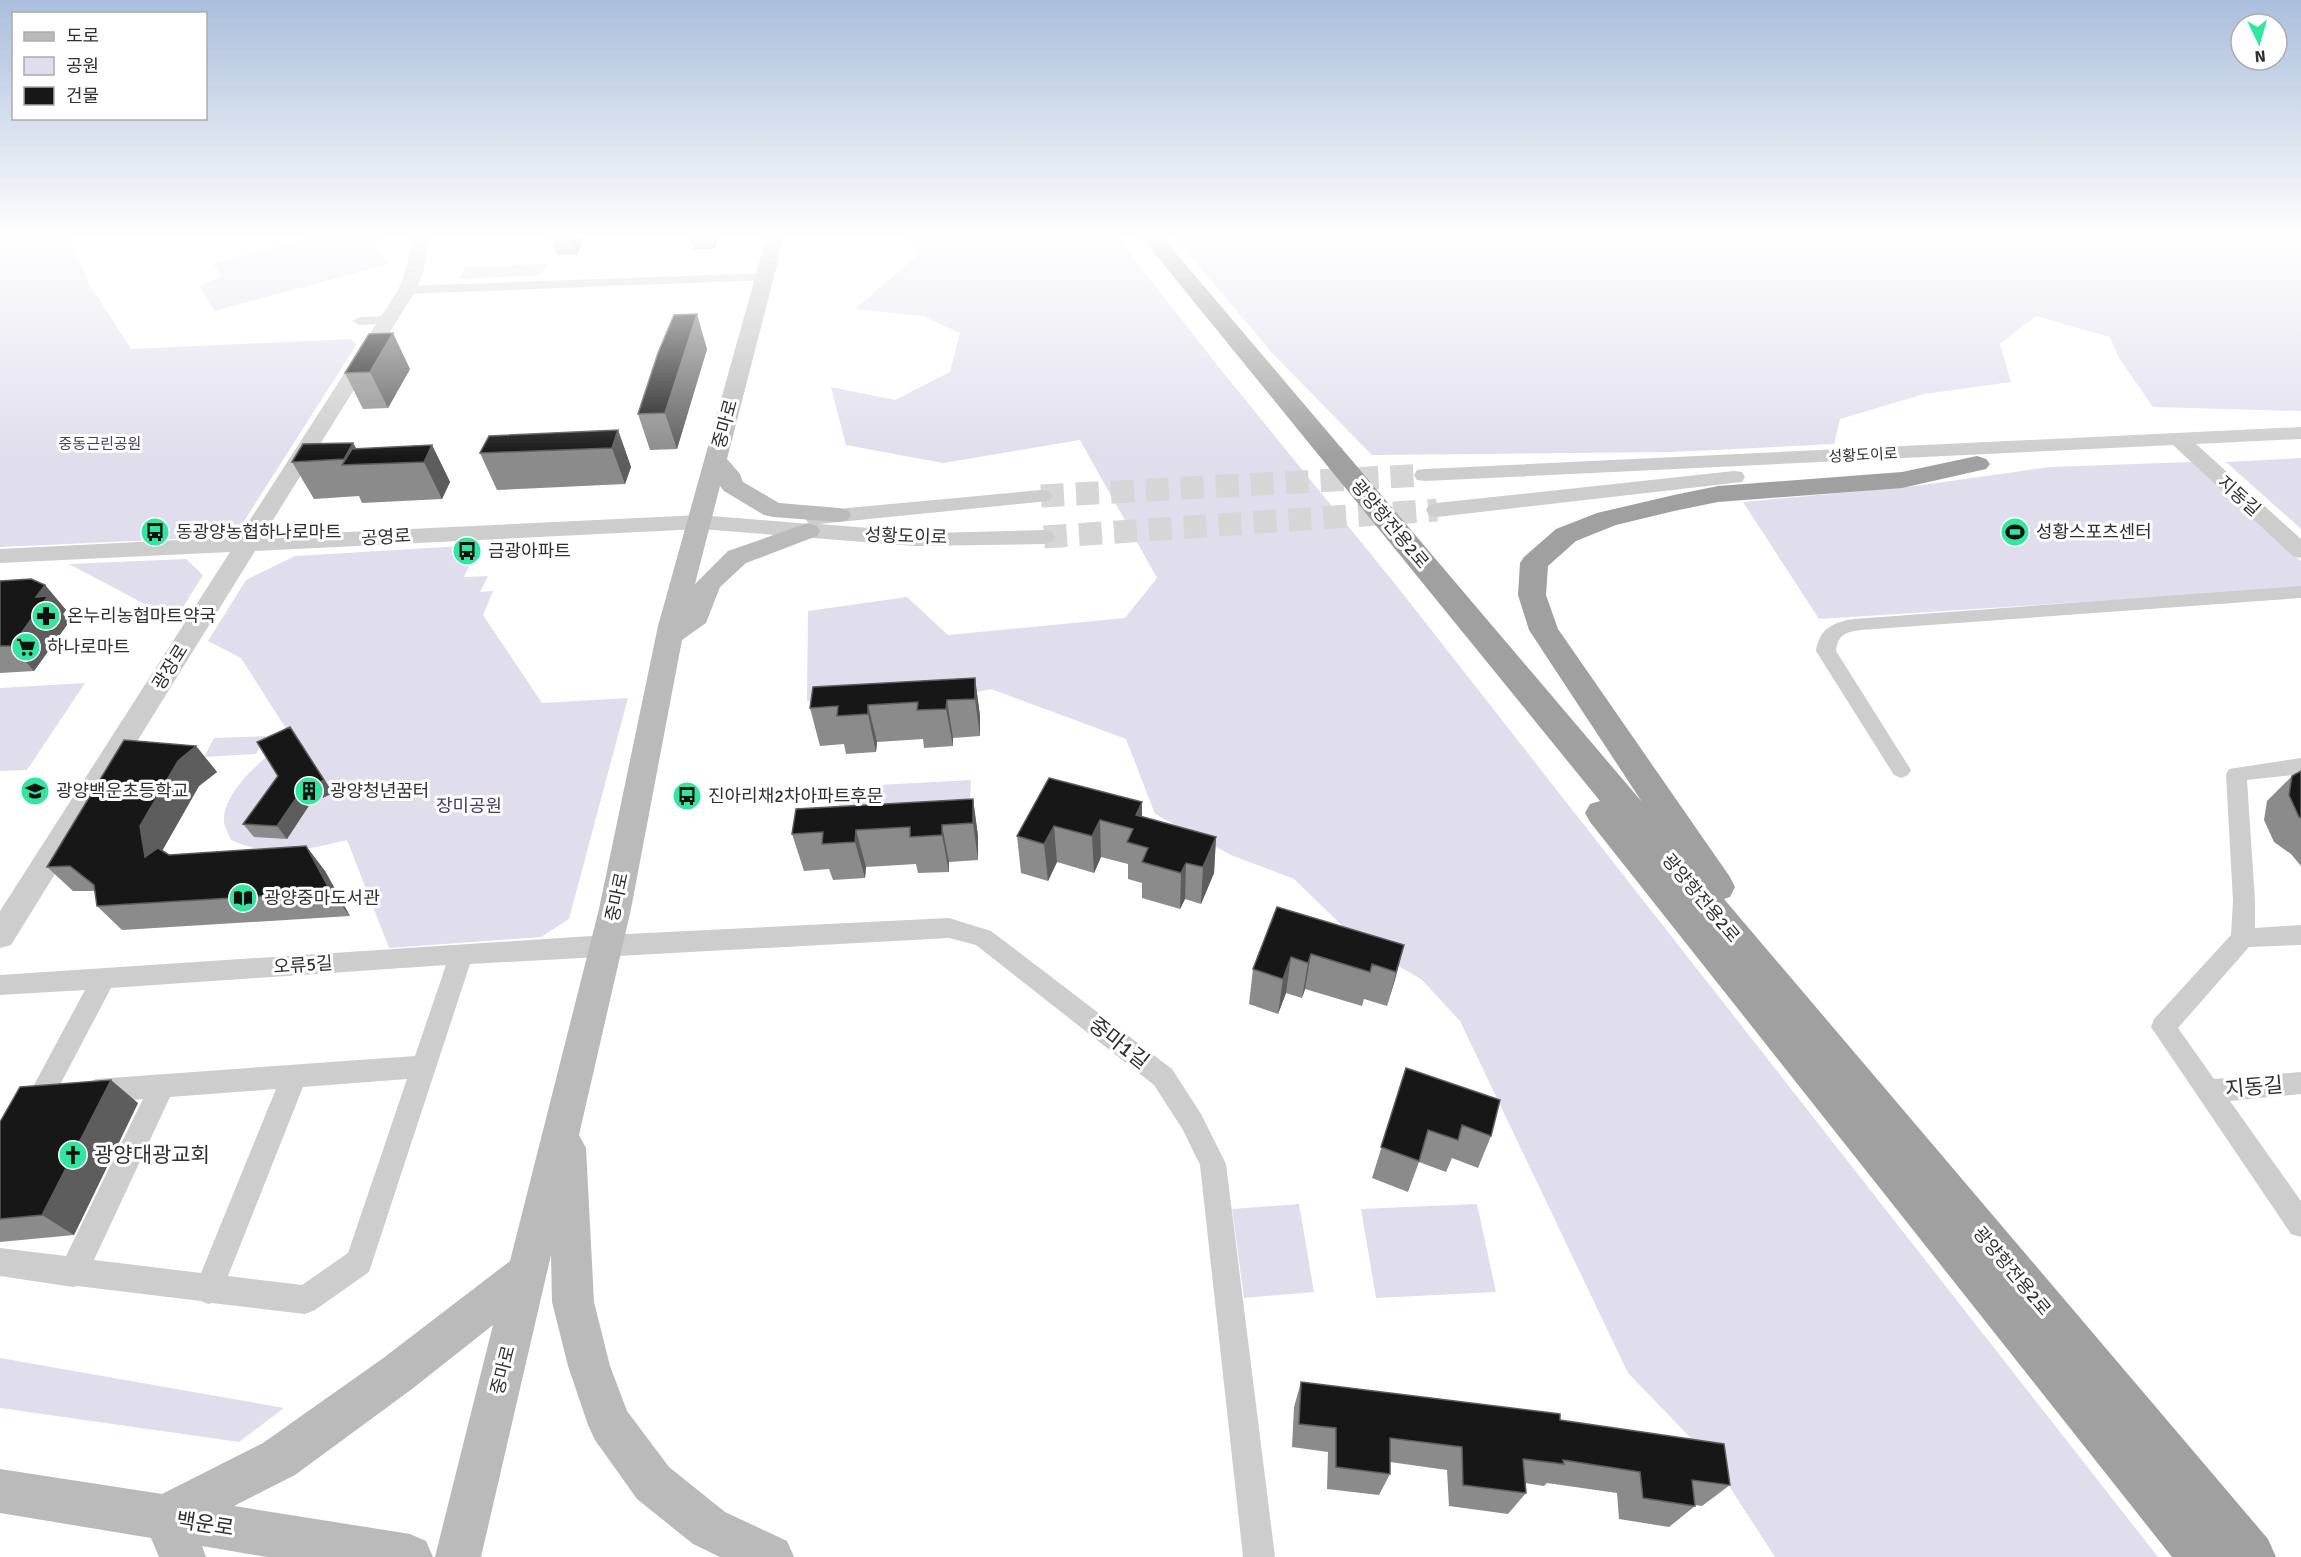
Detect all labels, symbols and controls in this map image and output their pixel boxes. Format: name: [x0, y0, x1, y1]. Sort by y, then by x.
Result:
legend: [12, 12, 207, 120]
north arrow: [2229, 12, 2289, 72]
text: 도로: [66, 25, 99, 47]
text: N: [2254, 45, 2267, 66]
text: 공원: [66, 55, 99, 77]
text: 건물: [66, 85, 99, 107]
street label: 중마로: [708, 397, 742, 451]
park label: 중동근린공원: [59, 435, 141, 453]
street label: 성황도이로: [1828, 444, 1898, 466]
street label: 지동길: [2213, 471, 2265, 521]
street label: 광양항전용2로: [1347, 475, 1433, 573]
bus stop icon: 동광양농협하나로마트: [139, 516, 171, 548]
sports icon: 성황스포츠센터: [1999, 516, 2031, 548]
place label: 동광양농협하나로마트: [176, 521, 342, 543]
place label: 성황스포츠센터: [2036, 521, 2152, 543]
street label: 성황도이로: [864, 524, 948, 548]
street label: 공영로: [361, 525, 411, 549]
bus stop icon: 금광아파트: [451, 535, 483, 567]
place label: 금광아파트: [488, 540, 571, 562]
pharmacy icon: 온누리농협마트약국: [30, 600, 62, 632]
place label: 온누리농협마트약국: [67, 605, 216, 627]
supermarket icon: 하나로마트: [10, 631, 42, 663]
place label: 하나로마트: [47, 636, 130, 658]
street label: 광장로: [148, 640, 192, 694]
school or university icon: 광양백운초등학교: [19, 775, 51, 807]
building icon: 광양청년꿈터: [293, 775, 325, 807]
place label: 광양백운초등학교: [56, 780, 188, 802]
place label: 광양청년꿈터: [330, 780, 429, 802]
bus stop icon: 진아리채2차아파트후문: [671, 780, 703, 812]
place label: 진아리채2차아파트후문: [708, 785, 883, 807]
park label: 장미공원: [436, 795, 502, 817]
street label: 광양항전용2로: [1658, 849, 1744, 947]
street label: 중마로: [601, 870, 633, 924]
library icon: 광양중마도서관: [227, 882, 259, 914]
place label: 광양중마도서관: [264, 887, 380, 909]
street label: 오류5길: [273, 952, 333, 978]
street label: 중마1길: [1084, 1011, 1154, 1075]
street label: 지동길: [2224, 1072, 2284, 1102]
church icon: 광양대광교회: [57, 1139, 89, 1171]
place label: 광양대광교회: [94, 1142, 210, 1168]
street label: 광양항전용2로: [1969, 1222, 2055, 1320]
street label: 중마로: [486, 1343, 520, 1397]
street label: 백운로: [174, 1507, 236, 1541]

